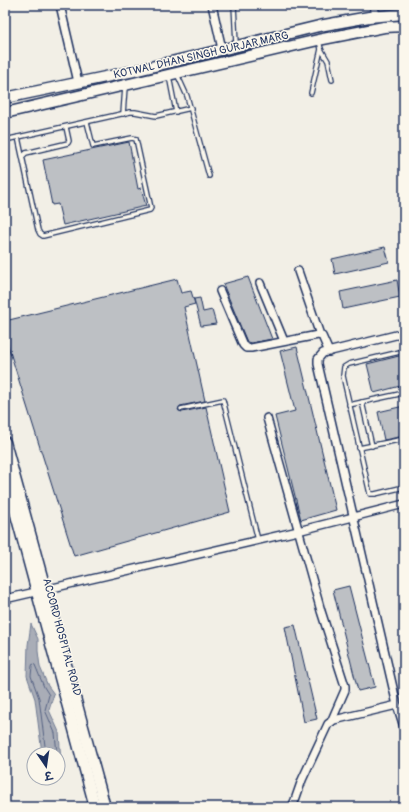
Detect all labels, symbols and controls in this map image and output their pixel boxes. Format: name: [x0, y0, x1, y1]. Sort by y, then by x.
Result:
street label: KOTWAL DHAN SINGH GURJAR MARG: [112, 29, 290, 81]
street label: ACCORD HOSPITAL ROAD: [40, 577, 84, 697]
north arrow: [26, 746, 66, 786]
text: उ: [41, 768, 54, 783]

